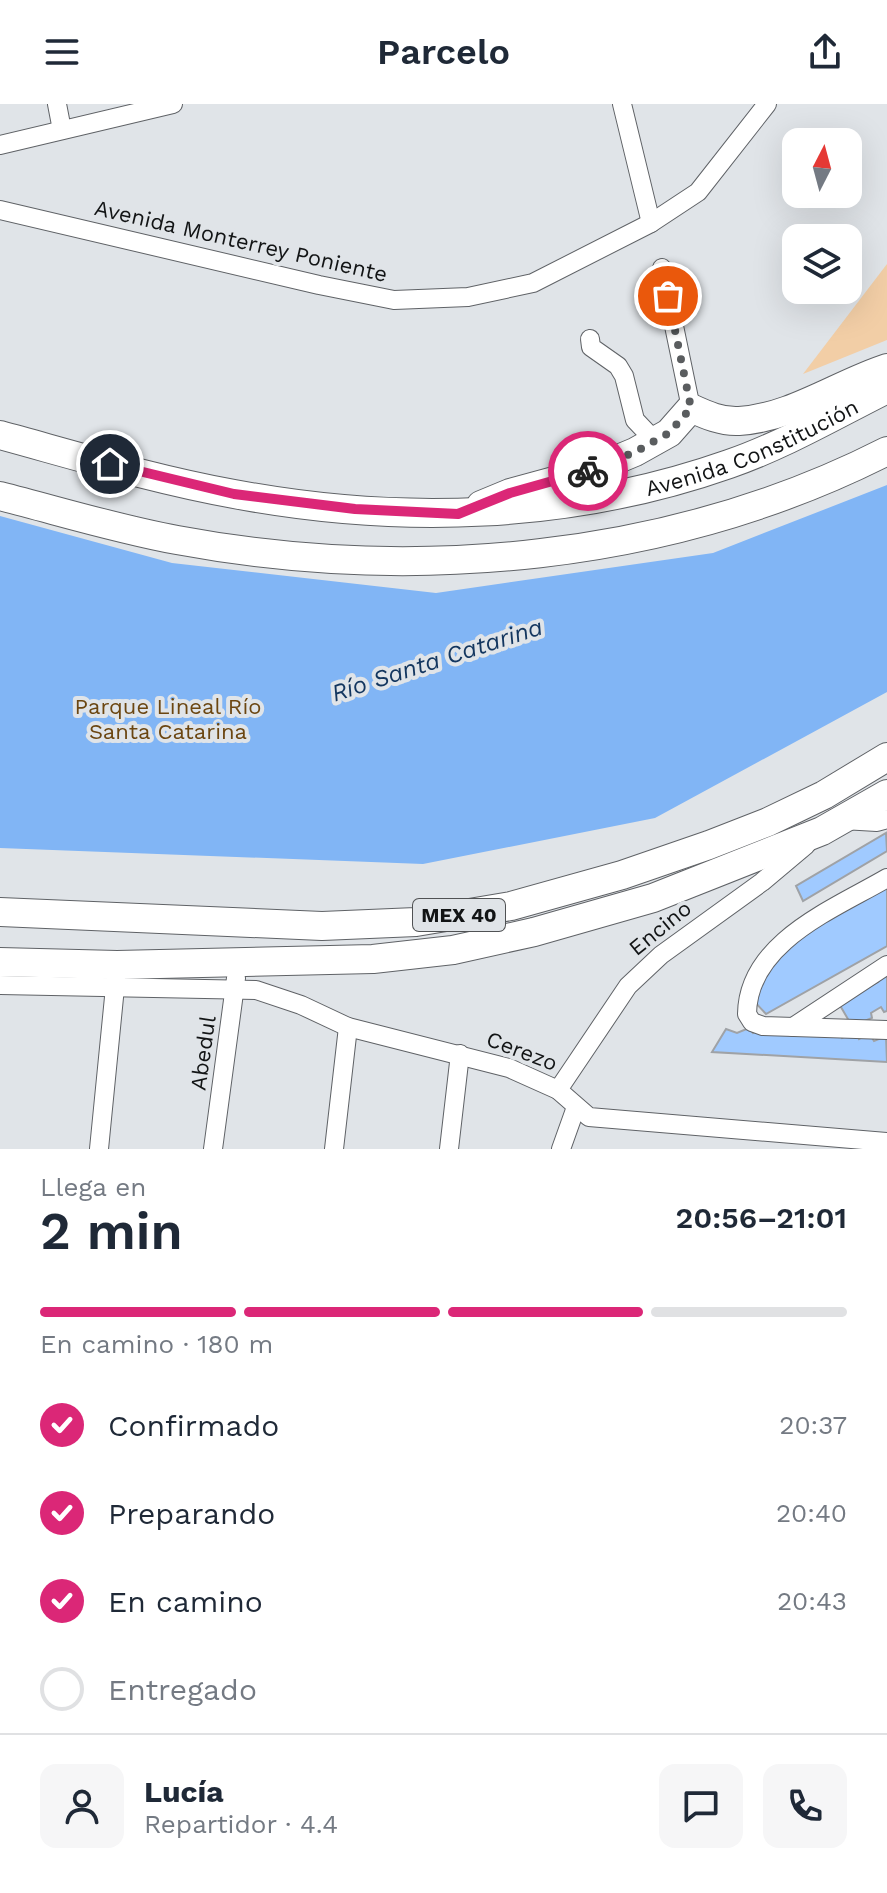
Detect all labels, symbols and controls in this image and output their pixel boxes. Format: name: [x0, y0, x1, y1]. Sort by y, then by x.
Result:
icon: menu: [40, 30, 84, 74]
icon: share: [803, 30, 847, 74]
text: Parcelo: [377, 31, 510, 73]
north arrow: [782, 128, 862, 208]
map controls: [782, 128, 862, 304]
street label: Avenida Monterrey Poniente: [92, 195, 390, 287]
button: layers: [782, 224, 862, 304]
pin: [634, 262, 702, 330]
icon: bag: [646, 274, 690, 318]
street label: Avenida Constitución: [643, 394, 862, 501]
pin: [76, 430, 144, 498]
courier: [548, 431, 628, 511]
icon: home: [88, 442, 132, 486]
icon: bike: [566, 449, 610, 493]
water label: Río Santa Catarina: [328, 613, 546, 707]
park label: Parque Lineal Río Santa Catarina: [75, 694, 261, 744]
street label: Encino: [624, 895, 696, 961]
road number: MEX 40: [413, 899, 505, 931]
street label: Abedul: [185, 1014, 221, 1092]
street label: Cerezo: [483, 1026, 561, 1076]
text: Llega en: [40, 1172, 146, 1202]
text: 20:56–21:01: [675, 1200, 847, 1235]
text: 2 min: [40, 1201, 183, 1262]
text: En camino · 180 m: [40, 1329, 273, 1359]
icon: check: [40, 1403, 84, 1447]
text: Confirmado: [108, 1408, 279, 1443]
text: 20:37: [779, 1410, 847, 1440]
icon: check: [40, 1491, 84, 1535]
text: Preparando: [108, 1496, 275, 1531]
text: 20:40: [776, 1498, 847, 1528]
icon: check: [40, 1579, 84, 1623]
text: En camino: [108, 1584, 263, 1619]
text: 20:43: [777, 1586, 847, 1616]
text: Entregado: [108, 1672, 257, 1707]
button: person: [40, 1764, 124, 1848]
button: chat: [659, 1764, 743, 1848]
button: phone: [763, 1764, 847, 1848]
text: Lucía: [144, 1774, 224, 1809]
text: Repartidor · 4.4: [144, 1809, 338, 1839]

